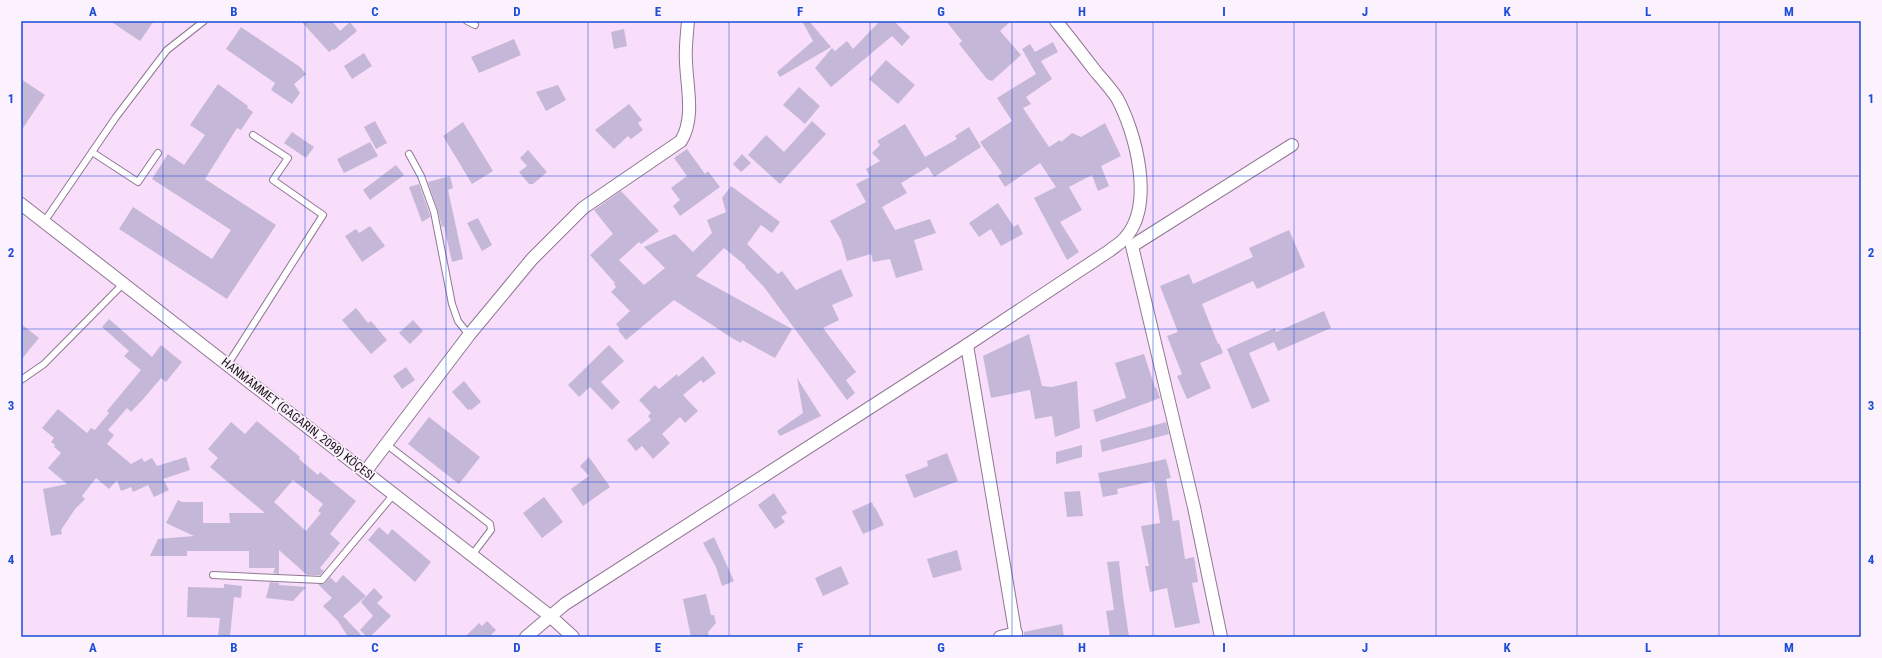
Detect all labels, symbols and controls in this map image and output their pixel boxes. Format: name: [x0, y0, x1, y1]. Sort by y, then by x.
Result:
text: A: [89, 4, 97, 19]
text: B: [230, 4, 238, 19]
text: C: [371, 4, 379, 19]
text: D: [513, 4, 521, 19]
text: E: [655, 4, 662, 19]
text: F: [797, 4, 803, 19]
text: G: [937, 4, 945, 19]
text: H: [1078, 4, 1086, 19]
text: I: [1222, 4, 1226, 19]
text: J: [1362, 4, 1368, 19]
text: K: [1503, 4, 1511, 19]
text: L: [1645, 4, 1651, 19]
text: M: [1784, 4, 1794, 19]
text: 1: [8, 91, 14, 106]
text: 1: [1868, 91, 1874, 106]
text: 2: [8, 245, 15, 260]
text: 2: [1868, 245, 1875, 260]
street label: HANMÄMMET (GAGARIN, 2098) KÖÇESI: [219, 354, 378, 483]
text: 3: [8, 398, 14, 413]
text: 3: [1868, 398, 1874, 413]
text: 4: [8, 552, 15, 567]
text: 4: [1868, 552, 1875, 567]
text: A: [89, 640, 97, 655]
text: B: [230, 640, 238, 655]
text: C: [371, 640, 379, 655]
text: D: [513, 640, 521, 655]
text: E: [655, 640, 662, 655]
text: F: [797, 640, 803, 655]
text: G: [937, 640, 945, 655]
text: H: [1078, 640, 1086, 655]
text: I: [1222, 640, 1226, 655]
text: J: [1362, 640, 1368, 655]
text: K: [1503, 640, 1511, 655]
text: L: [1645, 640, 1651, 655]
text: M: [1784, 640, 1794, 655]

